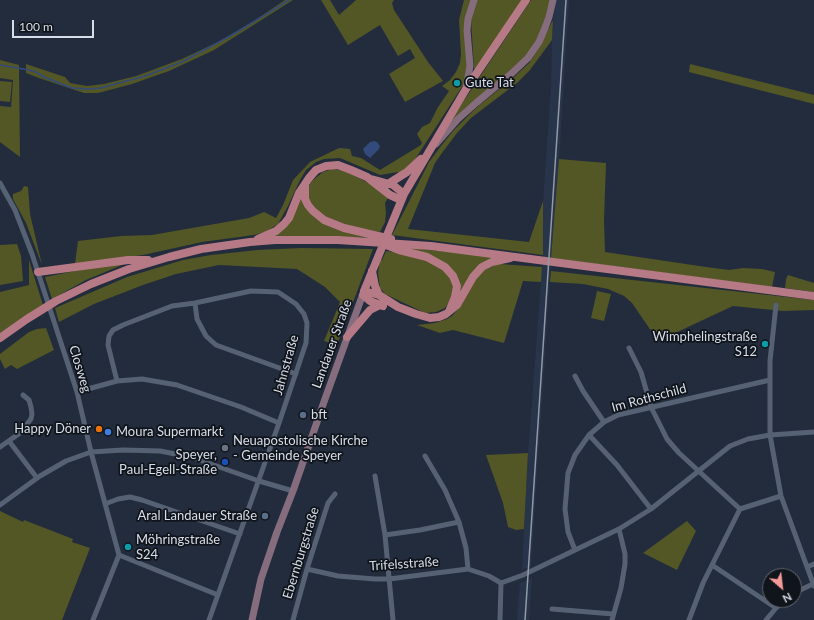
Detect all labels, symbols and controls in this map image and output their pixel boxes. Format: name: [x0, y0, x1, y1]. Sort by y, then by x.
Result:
scale bar: [14, 12, 96, 38]
text: 100 m: [19, 19, 53, 34]
place label: Gute Tat: [465, 75, 514, 91]
marker: Gute Tat: [452, 78, 462, 88]
street label: Landauer Straße: [309, 298, 355, 390]
place label: Wimphelingstraße S12: [652, 329, 757, 360]
street label: Jahnstraße: [270, 333, 302, 397]
marker: Wimphelingstraße S12: [760, 339, 770, 349]
street label: Closweg: [65, 344, 95, 394]
street label: Im Rothschild: [610, 380, 688, 416]
place label: bft: [311, 407, 327, 423]
marker: bft: [298, 410, 308, 420]
place label: Happy Döner: [14, 421, 91, 437]
marker: Happy Döner: [94, 424, 104, 434]
place label: Moura Supermarkt: [116, 424, 223, 440]
marker: Moura Supermarkt: [103, 427, 113, 437]
place label: Neuapostolische Kirche - Gemeinde Speyer: [233, 433, 368, 464]
marker: Neuapostolische Kirche - Gemeinde Speyer: [220, 443, 230, 453]
place label: Speyer, Paul-Egell-Straße: [119, 447, 217, 478]
marker: Speyer, Paul-Egell-Straße: [220, 457, 230, 467]
street label: Ebernburgstraße: [280, 505, 322, 601]
place label: Aral Landauer Straße: [138, 508, 257, 524]
marker: Aral Landauer Straße: [260, 511, 270, 521]
place label: Möhringstraße S24: [136, 532, 220, 563]
marker: Möhringstraße S24: [123, 542, 133, 552]
street label: Trifelsstraße: [369, 554, 439, 574]
north arrow: [762, 568, 802, 608]
text: N: [781, 590, 794, 606]

